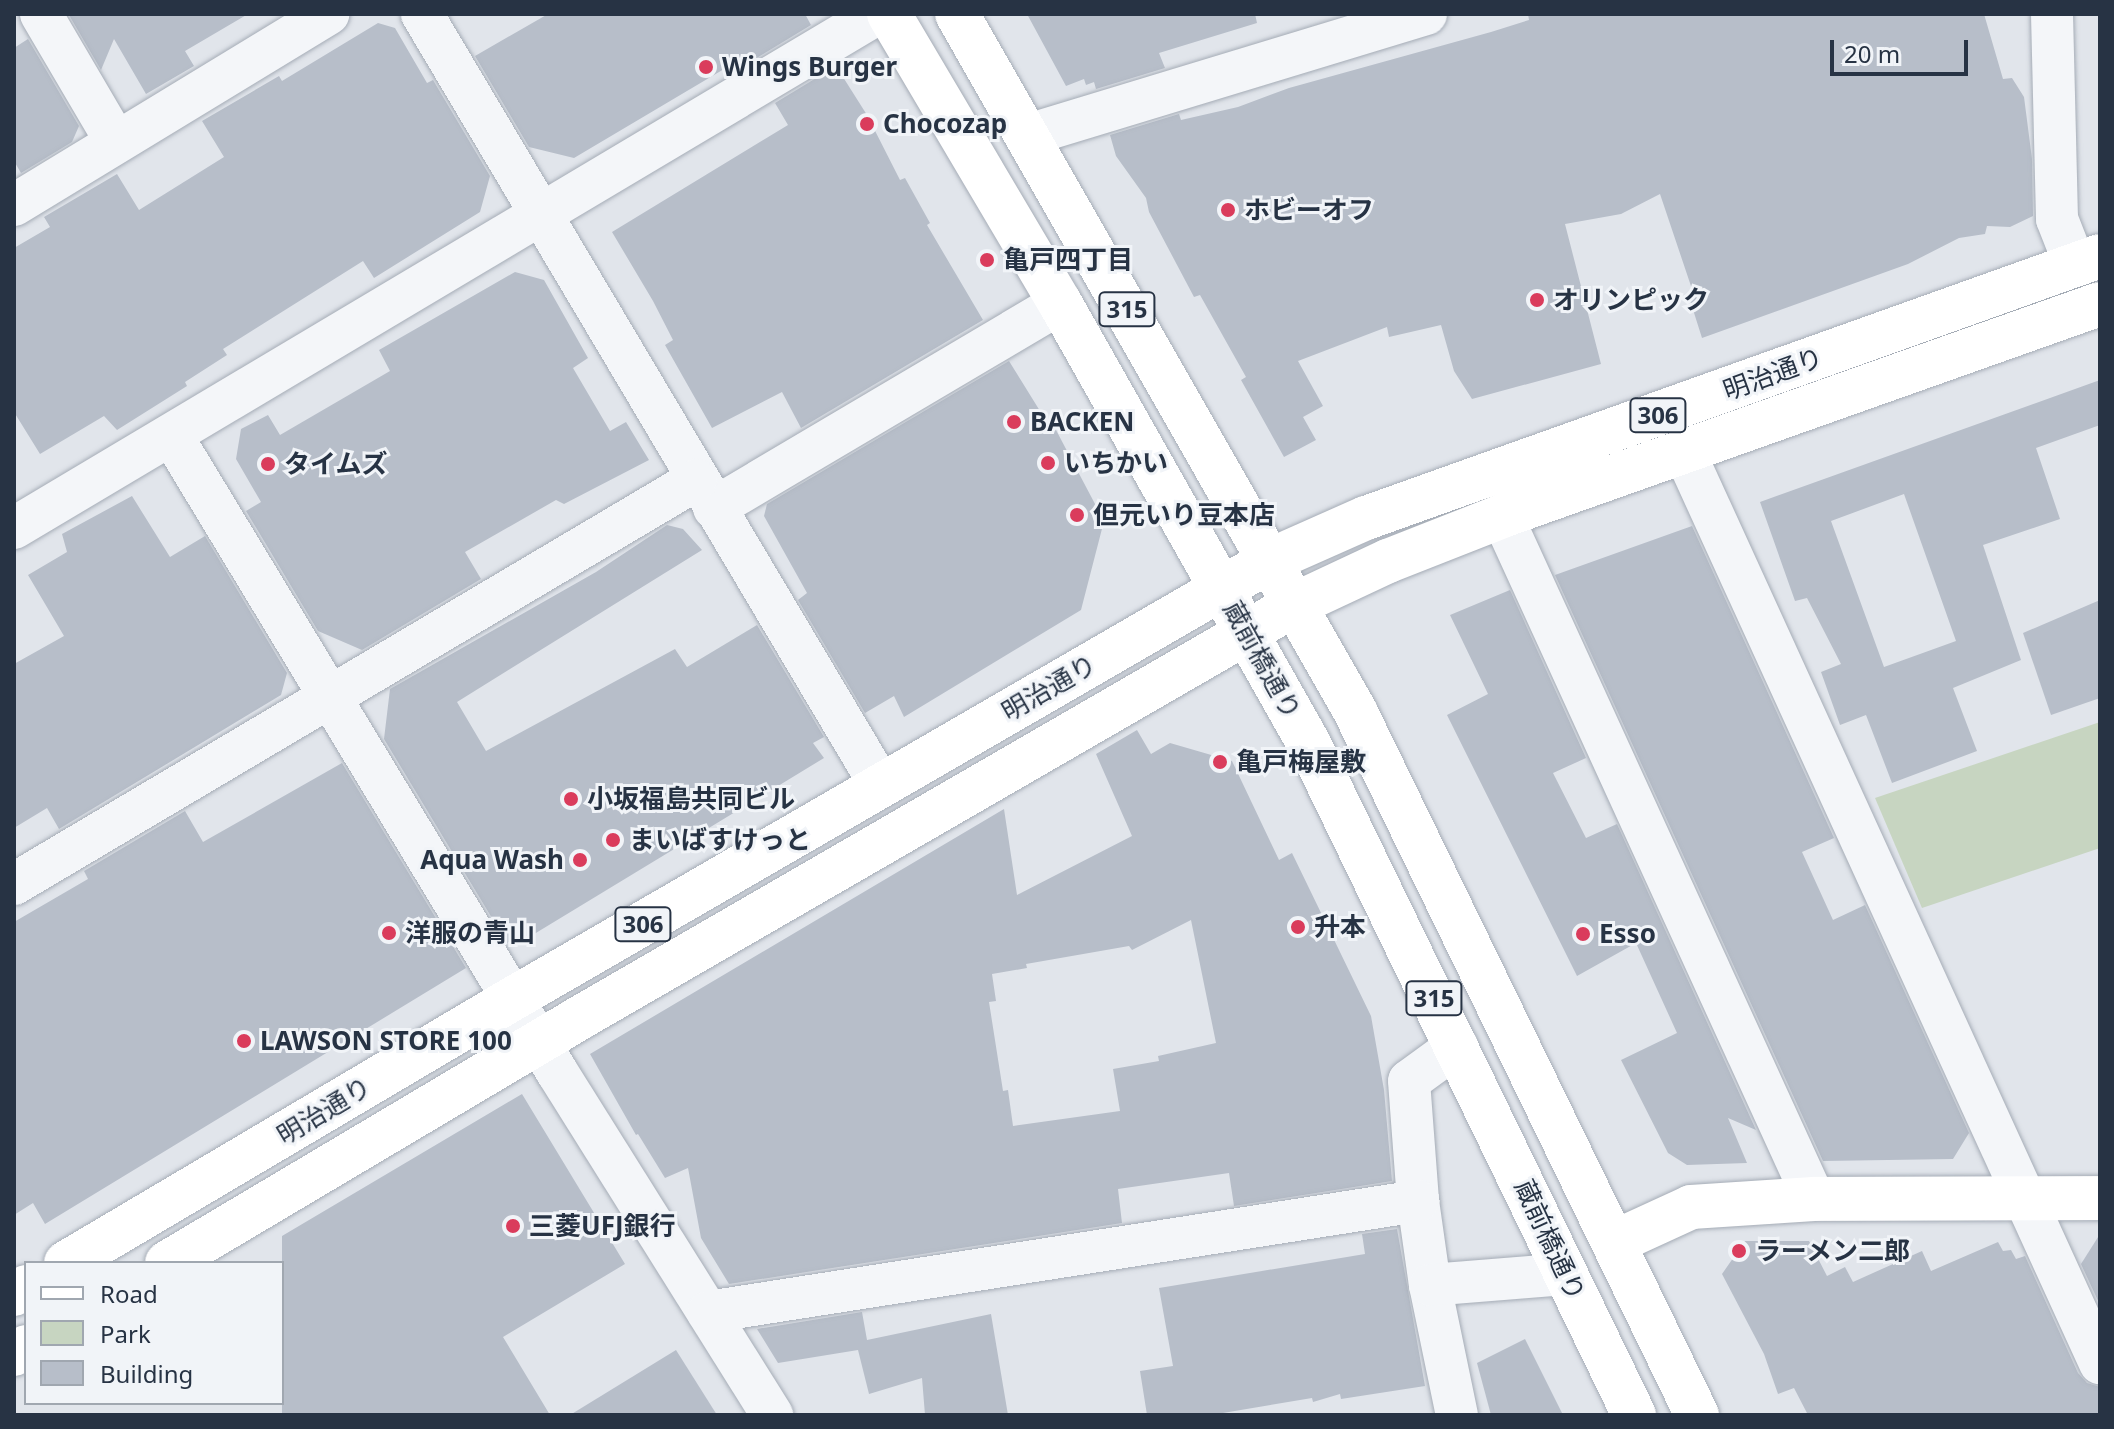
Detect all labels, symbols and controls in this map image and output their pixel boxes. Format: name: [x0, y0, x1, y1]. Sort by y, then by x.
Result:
scale bar: [1834, 24, 1972, 74]
text: 20 m: [1844, 37, 1900, 70]
place label: Wings Burger: [722, 51, 897, 83]
marker: Wings Burger: [697, 58, 715, 76]
place label: Chocozap: [883, 108, 1007, 140]
marker: Chocozap: [858, 115, 876, 133]
place label: ホビーオフ: [1244, 194, 1374, 226]
marker: ホビーオフ: [1219, 201, 1237, 219]
place label: 亀戸四丁目: [1003, 244, 1133, 276]
marker: 亀戸四丁目: [978, 251, 996, 269]
place label: オリンピック: [1553, 284, 1709, 316]
road number: 315: [1097, 289, 1157, 329]
marker: オリンピック: [1528, 291, 1546, 309]
street label: 明治通り: [1719, 342, 1827, 406]
road number: 306: [1628, 395, 1688, 435]
place label: BACKEN: [1030, 406, 1134, 438]
marker: BACKEN: [1005, 413, 1023, 431]
place label: いちかい: [1064, 447, 1168, 479]
place label: タイムズ: [284, 448, 388, 480]
marker: いちかい: [1039, 454, 1057, 472]
marker: タイムズ: [259, 455, 277, 473]
place label: 但元いり豆本店: [1093, 499, 1275, 531]
marker: 但元いり豆本店: [1068, 506, 1086, 524]
street label: 蔵前橋通り: [1217, 596, 1307, 724]
street label: 明治通り: [996, 648, 1102, 728]
place label: 亀戸梅屋敷: [1236, 746, 1366, 778]
marker: 亀戸梅屋敷: [1211, 753, 1229, 771]
place label: 小坂福島共同ビル: [587, 783, 795, 815]
marker: 小坂福島共同ビル: [562, 790, 580, 808]
place label: まいばすけっと: [629, 824, 811, 856]
marker: まいばすけっと: [604, 831, 622, 849]
place label: Aqua Wash: [420, 844, 564, 876]
marker: Aqua Wash: [571, 851, 589, 869]
road number: 306: [613, 904, 673, 944]
place label: 升本: [1314, 911, 1366, 943]
place label: 洋服の青山: [405, 917, 535, 949]
marker: 升本: [1289, 918, 1307, 936]
place label: Esso: [1599, 918, 1656, 950]
marker: 洋服の青山: [380, 924, 398, 942]
marker: Esso: [1574, 925, 1592, 943]
road number: 315: [1404, 978, 1464, 1018]
place label: LAWSON STORE 100: [260, 1025, 512, 1057]
marker: LAWSON STORE 100: [235, 1032, 253, 1050]
street label: 明治通り: [271, 1071, 377, 1151]
street label: 蔵前橋通り: [1508, 1174, 1592, 1306]
place label: 三菱UFJ銀行: [529, 1210, 676, 1242]
marker: 三菱UFJ銀行: [504, 1217, 522, 1235]
place label: ラーメン二郎: [1755, 1235, 1911, 1267]
marker: ラーメン二郎: [1730, 1242, 1748, 1260]
legend: [24, 1261, 284, 1405]
text: Road: [100, 1277, 158, 1310]
text: Park: [100, 1317, 151, 1350]
text: Building: [100, 1357, 193, 1390]

